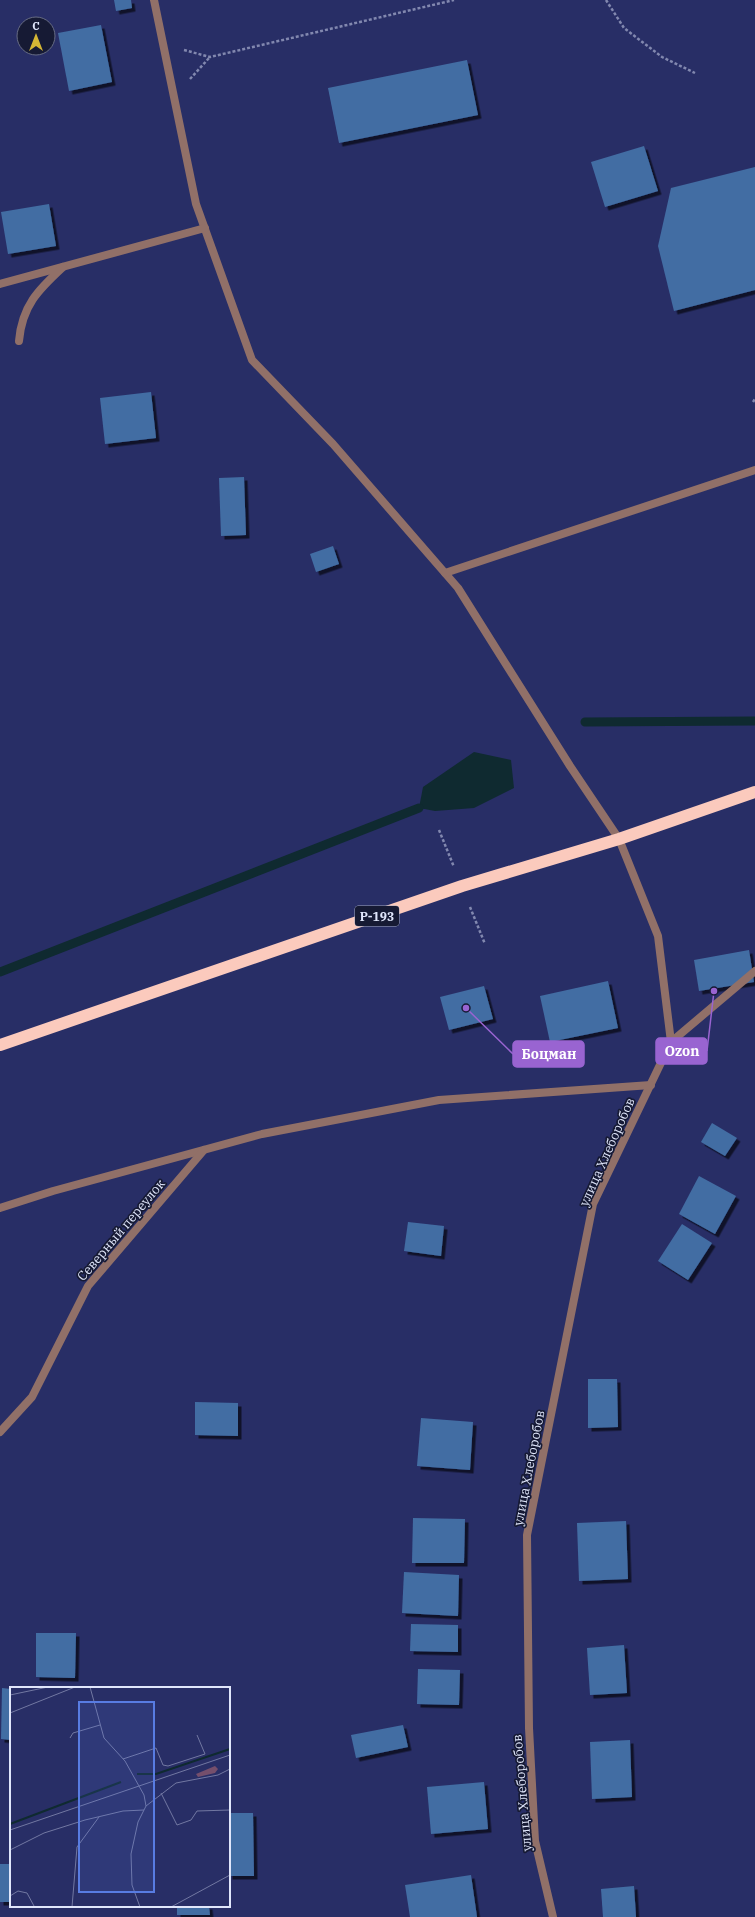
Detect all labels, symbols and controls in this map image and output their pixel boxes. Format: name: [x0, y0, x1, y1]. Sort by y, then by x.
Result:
north arrow: [16, 16, 56, 56]
text: С: [32, 19, 40, 33]
road number: Р-193: [355, 906, 399, 926]
callout: Ozon: [656, 1038, 707, 1064]
callout: Боцман: [513, 1041, 584, 1067]
text: Ozon: [664, 1042, 700, 1060]
text: Боцман: [522, 1045, 576, 1063]
street label: улица Хлеборобов: [575, 1095, 639, 1209]
street label: Северный переулок: [73, 1175, 169, 1284]
street label: улица Хлеборобов: [509, 1409, 549, 1527]
inset map: [10, 1687, 230, 1907]
street label: улица Хлеборобов: [508, 1734, 536, 1852]

